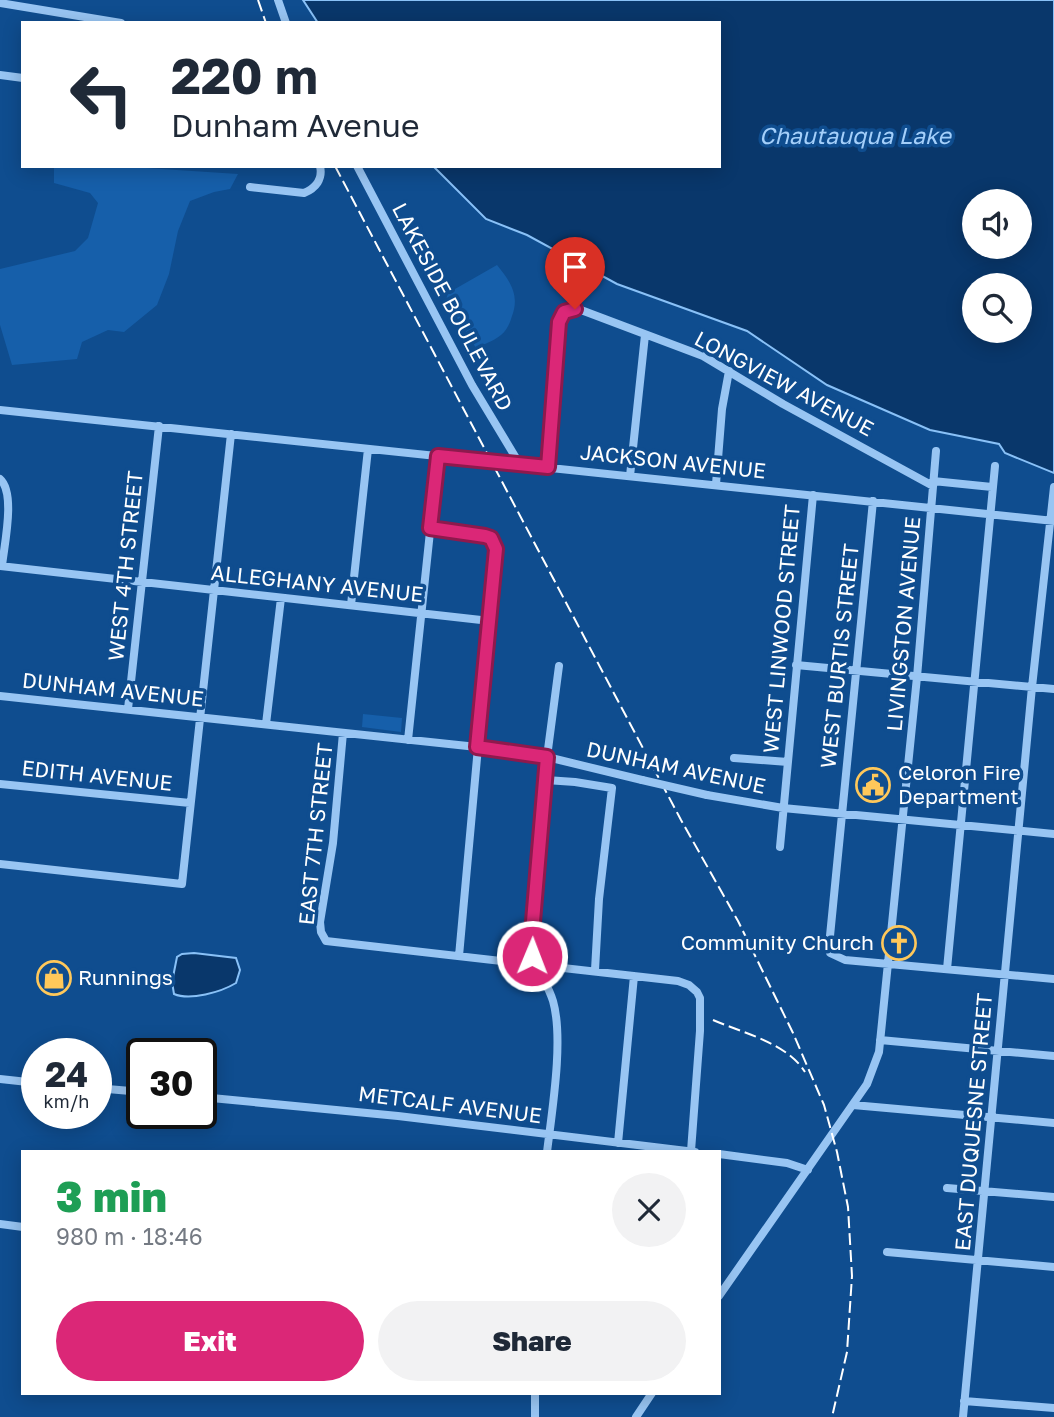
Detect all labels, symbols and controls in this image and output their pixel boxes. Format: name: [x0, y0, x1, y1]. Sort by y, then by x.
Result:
text: 220 m: [171, 46, 318, 105]
icon: left: [56, 49, 147, 140]
text: Dunham Avenue: [171, 106, 419, 144]
water label: Chautauqua Lake: [759, 121, 953, 149]
map controls: [962, 189, 1032, 343]
button: sound: [962, 189, 1032, 259]
street label: LAKESIDE BOULEVARD: [387, 198, 519, 415]
pin: [545, 237, 605, 309]
icon: arrive: [556, 248, 594, 286]
button: search: [962, 273, 1032, 343]
street label: LONGVIEW AVENUE: [690, 325, 878, 441]
street label: JACKSON AVENUE: [579, 438, 767, 484]
street label: WEST 4TH STREET: [102, 470, 148, 662]
street label: WEST LINWOOD STREET: [757, 504, 805, 754]
street label: LIVINGSTON AVENUE: [881, 515, 925, 733]
street label: WEST BURTIS STREET: [814, 542, 864, 769]
street label: ALLEGHANY AVENUE: [210, 559, 425, 607]
street label: DUNHAM AVENUE: [21, 667, 205, 711]
street label: DUNHAM AVENUE: [584, 735, 768, 799]
street label: EAST 7TH STREET: [293, 742, 337, 926]
street label: EDITH AVENUE: [20, 754, 174, 796]
place label: Celoron Fire Department: [898, 759, 1021, 809]
public building icon: Celoron Fire Department: [854, 766, 892, 804]
position arrow: [495, 919, 569, 993]
church icon: Community Church: [880, 924, 918, 962]
place label: Community Church: [681, 929, 874, 955]
shop icon: Runnings: [35, 959, 73, 997]
place label: Runnings: [78, 964, 173, 990]
street label: EAST DUQUESNE STREET: [949, 992, 997, 1252]
speed limit sign: 30: [126, 1038, 217, 1129]
text: 24: [45, 1053, 88, 1095]
street label: METCALF AVENUE: [357, 1080, 543, 1128]
text: km/h: [44, 1090, 89, 1112]
text: 3 min: [56, 1171, 167, 1221]
button: close: [612, 1173, 686, 1247]
text: 980 m · 18:46: [56, 1222, 203, 1250]
button: Exit: [56, 1301, 364, 1381]
button: Share: [378, 1301, 686, 1381]

